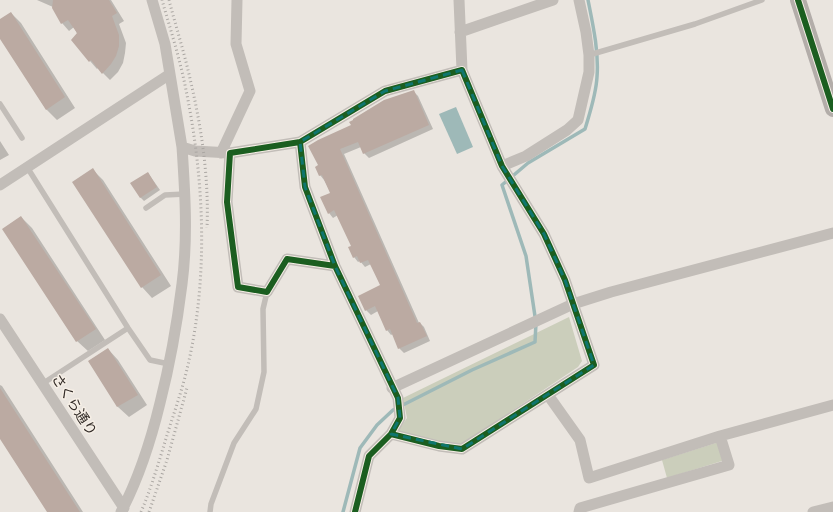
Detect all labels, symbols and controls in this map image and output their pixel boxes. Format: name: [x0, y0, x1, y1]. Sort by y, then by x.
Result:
street label: さくら通り: [48, 371, 100, 439]

